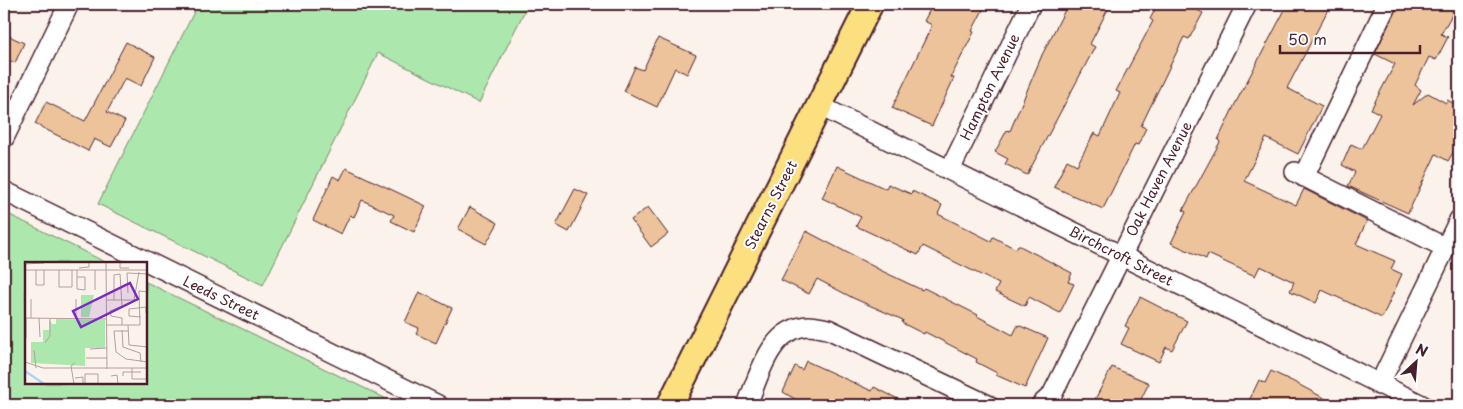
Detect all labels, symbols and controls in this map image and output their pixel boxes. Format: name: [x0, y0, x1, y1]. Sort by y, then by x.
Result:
scale bar: [1280, 22, 1420, 54]
text: 50 m: [1288, 27, 1327, 50]
street label: Hampton Avenue: [955, 30, 1025, 144]
street label: Oak Haven Avenue: [1120, 117, 1197, 240]
street label: Stearns Street: [739, 156, 802, 253]
street label: Birchcroft Street: [1066, 220, 1177, 291]
inset map: [25, 262, 148, 384]
street label: Leeds Street: [180, 270, 263, 325]
north arrow: [1390, 336, 1440, 386]
text: N: [1412, 338, 1432, 362]

